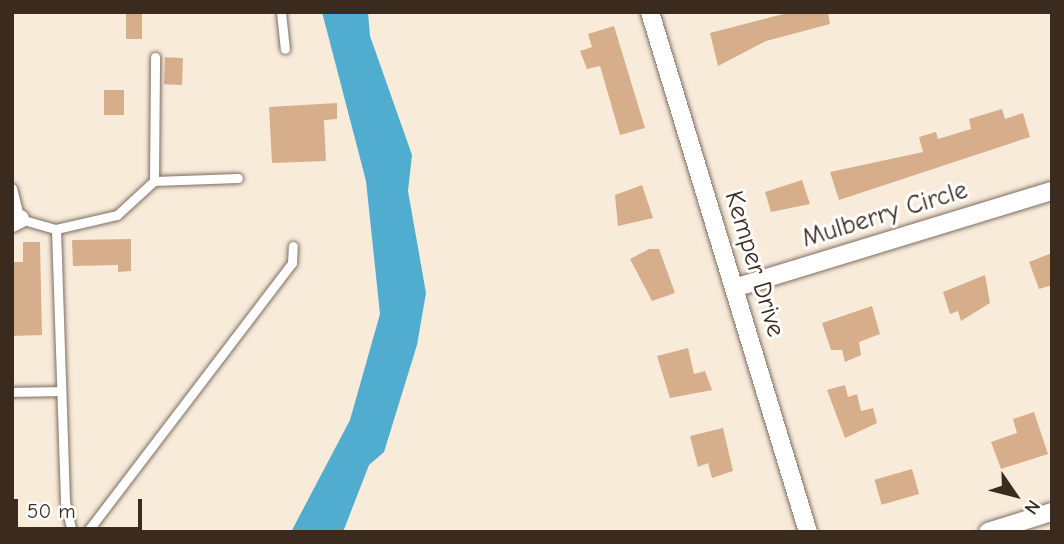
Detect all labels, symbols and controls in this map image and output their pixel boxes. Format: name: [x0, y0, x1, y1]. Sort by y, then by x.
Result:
street label: Mulberry Circle: [799, 175, 971, 255]
street label: Kemper Drive: [717, 187, 791, 341]
north arrow: [980, 460, 1050, 530]
scale bar: [18, 484, 145, 528]
text: N: [1020, 496, 1045, 518]
text: 50 m: [27, 499, 76, 523]

